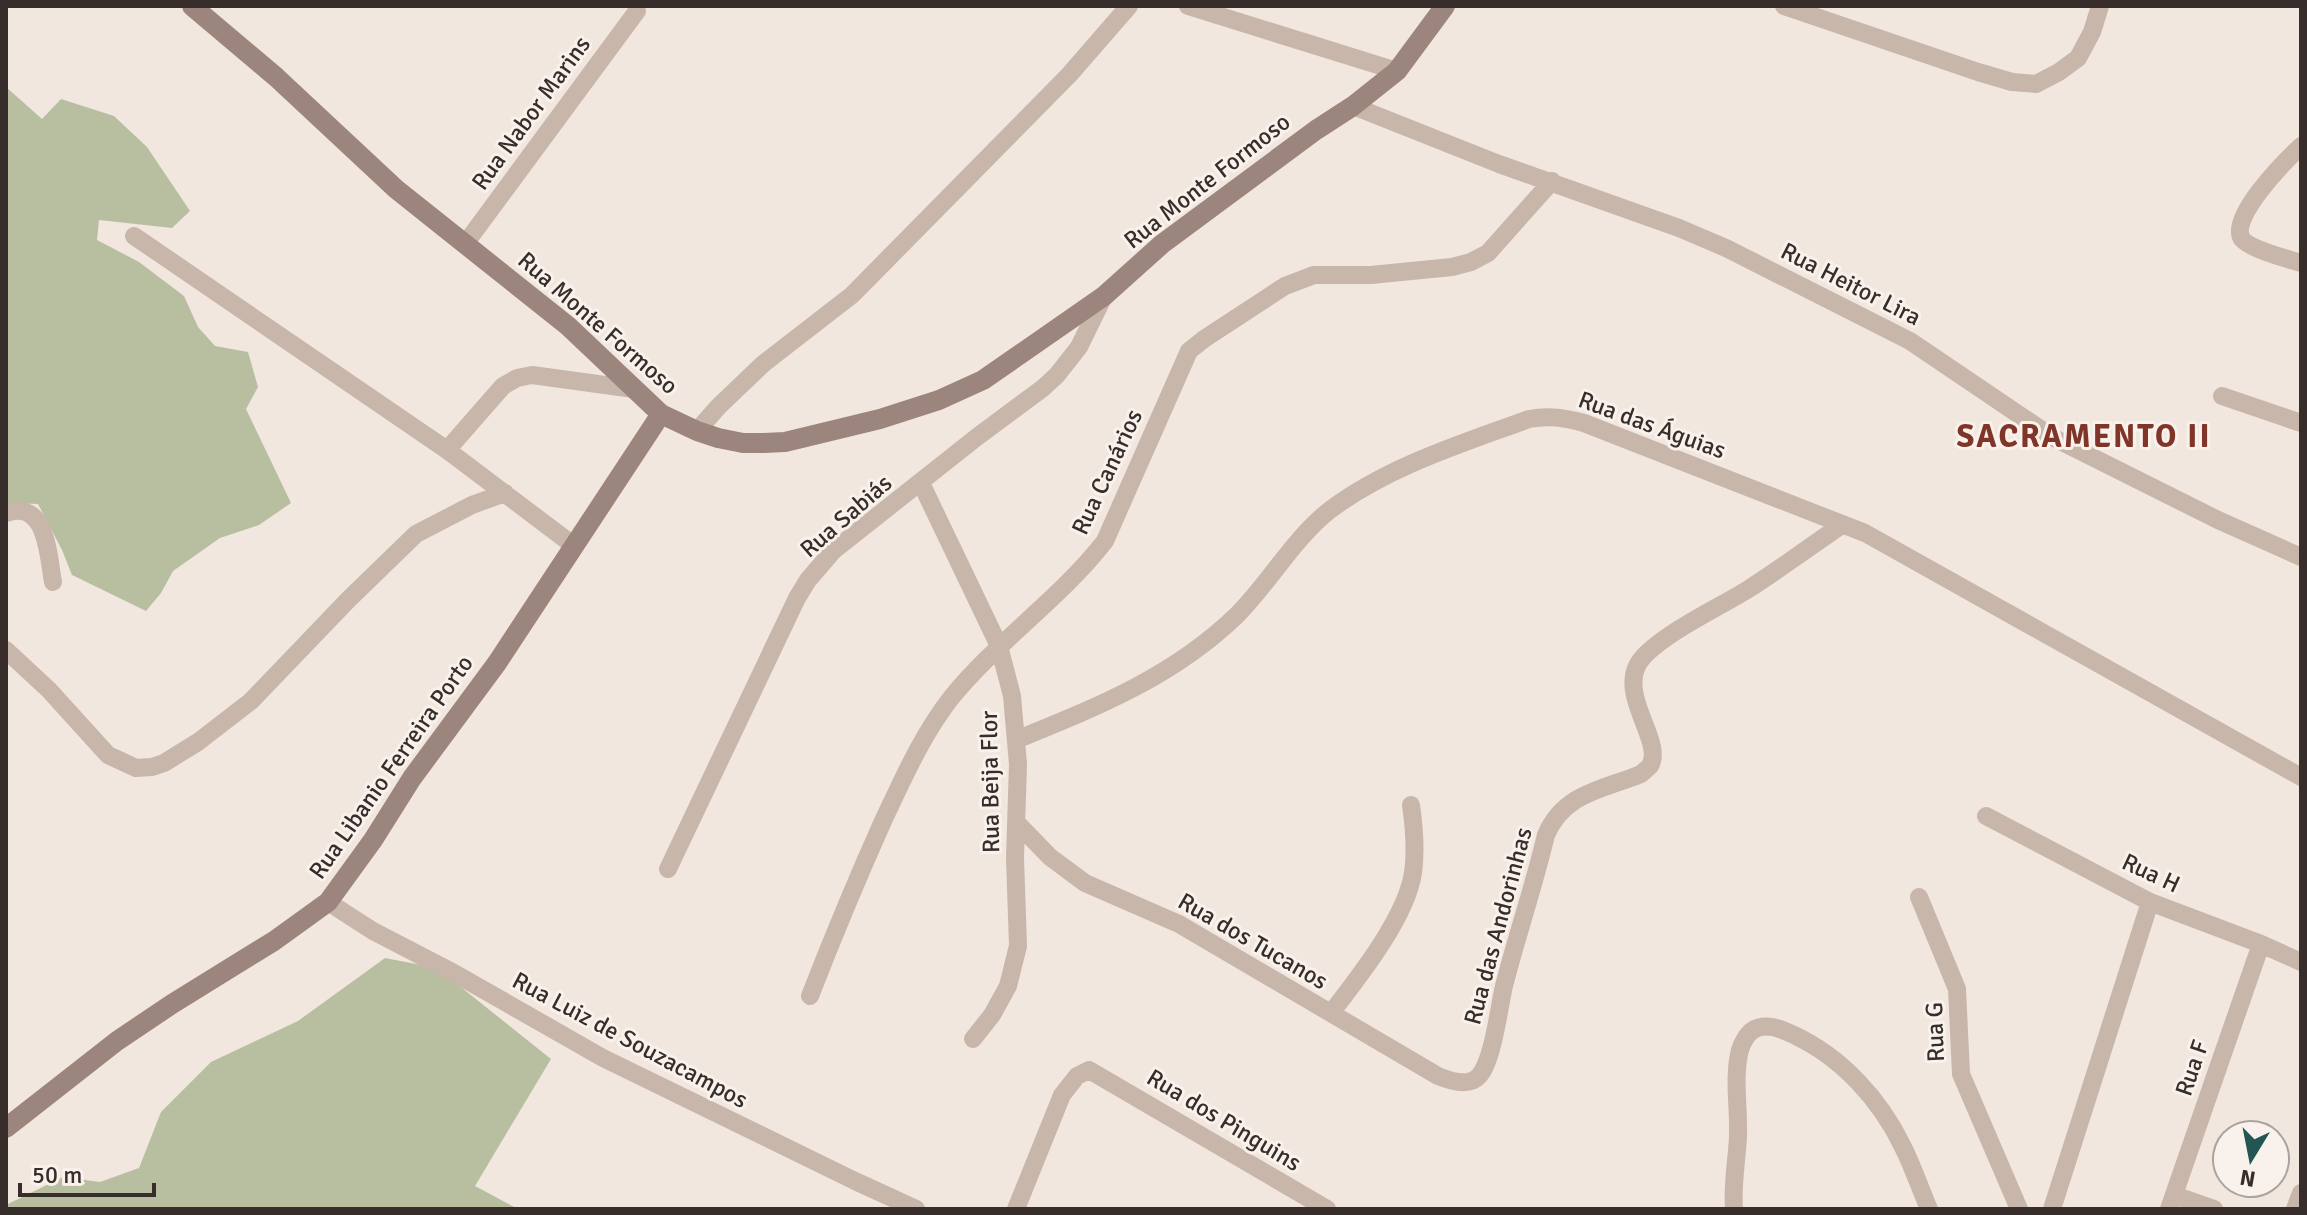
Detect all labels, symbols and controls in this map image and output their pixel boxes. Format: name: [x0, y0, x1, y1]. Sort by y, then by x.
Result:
street label: Rua Nabor Marins: [465, 30, 597, 196]
street label: Rua Monte Formoso: [1118, 107, 1296, 255]
street label: Rua Heitor Lira: [1776, 236, 1926, 332]
street label: Rua Monte Formoso: [512, 245, 684, 401]
street label: Rua das Águias: [1574, 384, 1730, 466]
street label: Rua Canários: [1065, 405, 1149, 539]
district label: SACRAMENTO II: [1956, 417, 2212, 456]
street label: Rua Sabiás: [794, 468, 898, 564]
street label: Rua Libanio Ferreira Porto: [302, 649, 480, 885]
street label: Rua Beija Flor: [974, 710, 1006, 853]
street label: Rua das Andorinhas: [1457, 824, 1539, 1028]
street label: Rua H: [2117, 847, 2185, 899]
street label: Rua dos Tucanos: [1173, 886, 1333, 996]
street label: Rua Luiz de Souzacampos: [507, 965, 753, 1115]
street label: Rua G: [1919, 1002, 1951, 1062]
street label: Rua F: [2169, 1036, 2215, 1100]
street label: Rua dos Pinguins: [1141, 1062, 1307, 1178]
north arrow: [2211, 1119, 2291, 1199]
scale bar: [20, 1147, 154, 1197]
text: 50 m: [32, 1160, 82, 1190]
text: N: [2238, 1164, 2257, 1193]

